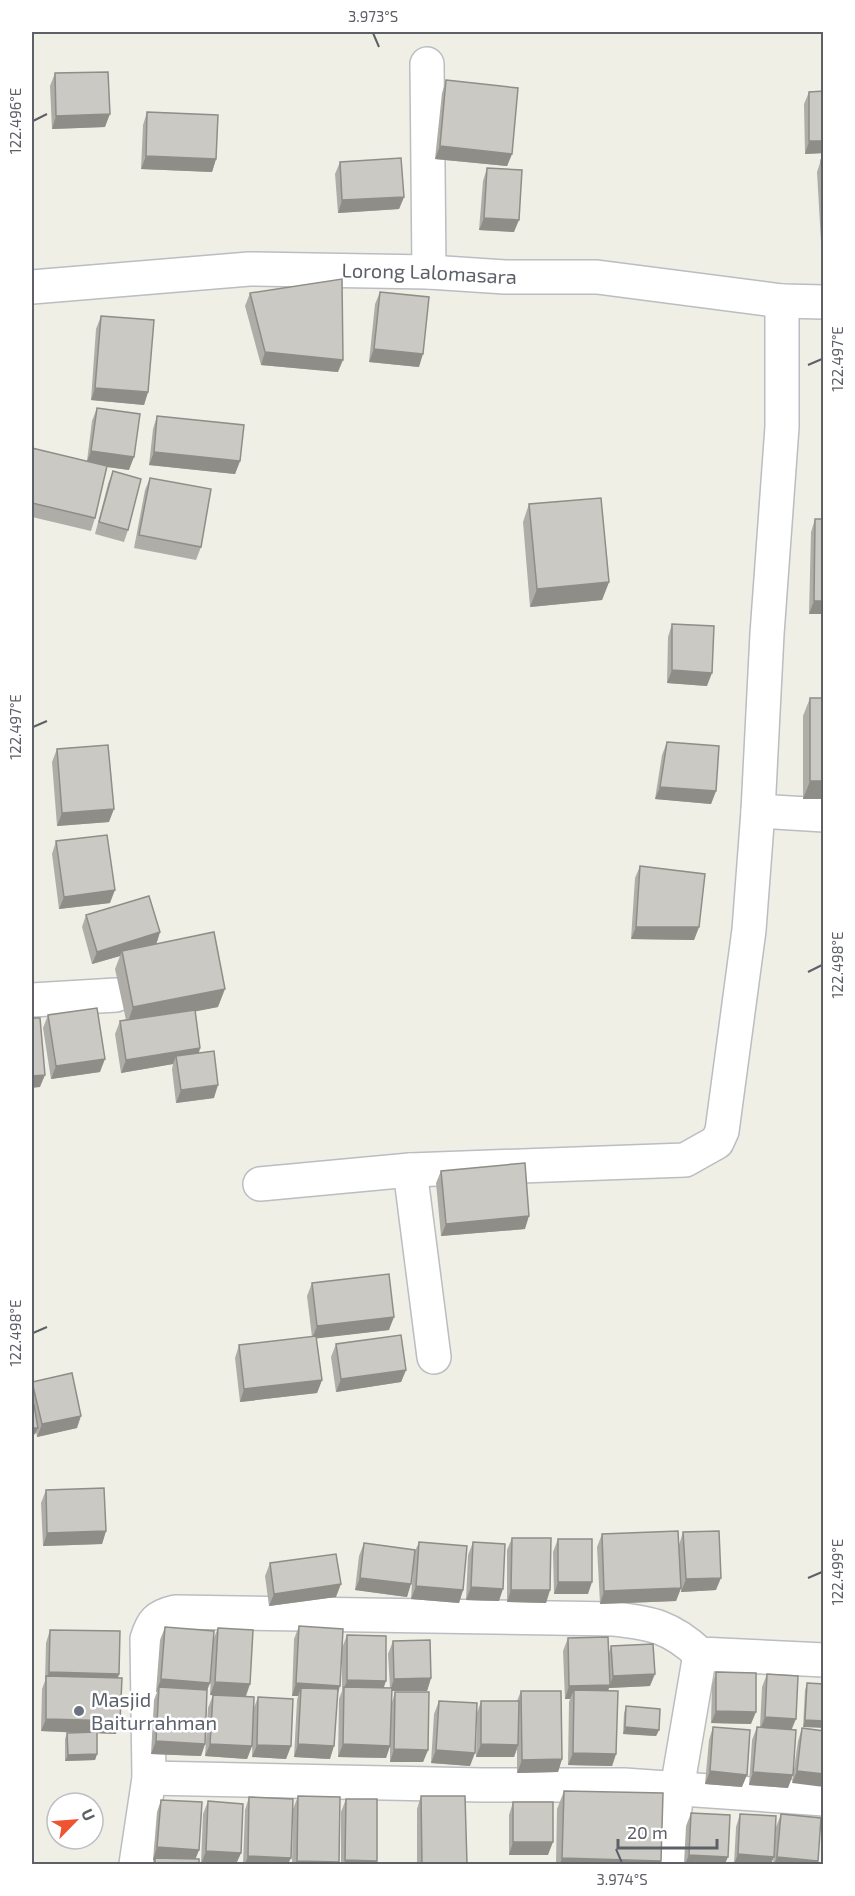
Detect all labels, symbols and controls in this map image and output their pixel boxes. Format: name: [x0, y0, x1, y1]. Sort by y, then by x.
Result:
text: 3.973°S: [348, 7, 398, 25]
text: 122.496°E: [6, 88, 24, 154]
street label: Lorong Lalomasara: [341, 258, 517, 288]
text: 122.497°E: [828, 326, 846, 392]
text: 122.497°E: [6, 694, 24, 760]
text: 122.498°E: [828, 932, 846, 998]
text: 122.498°E: [6, 1300, 24, 1366]
text: 122.499°E: [828, 1539, 846, 1605]
place label: Masjid Baiturrahman: [91, 1687, 217, 1734]
marker: Masjid Baiturrahman: [72, 1704, 86, 1718]
north arrow: [45, 1791, 105, 1851]
text: U: [78, 1805, 100, 1823]
scale bar: [618, 1812, 717, 1850]
text: 20 m: [627, 1821, 668, 1843]
text: 3.974°S: [596, 1870, 648, 1888]

